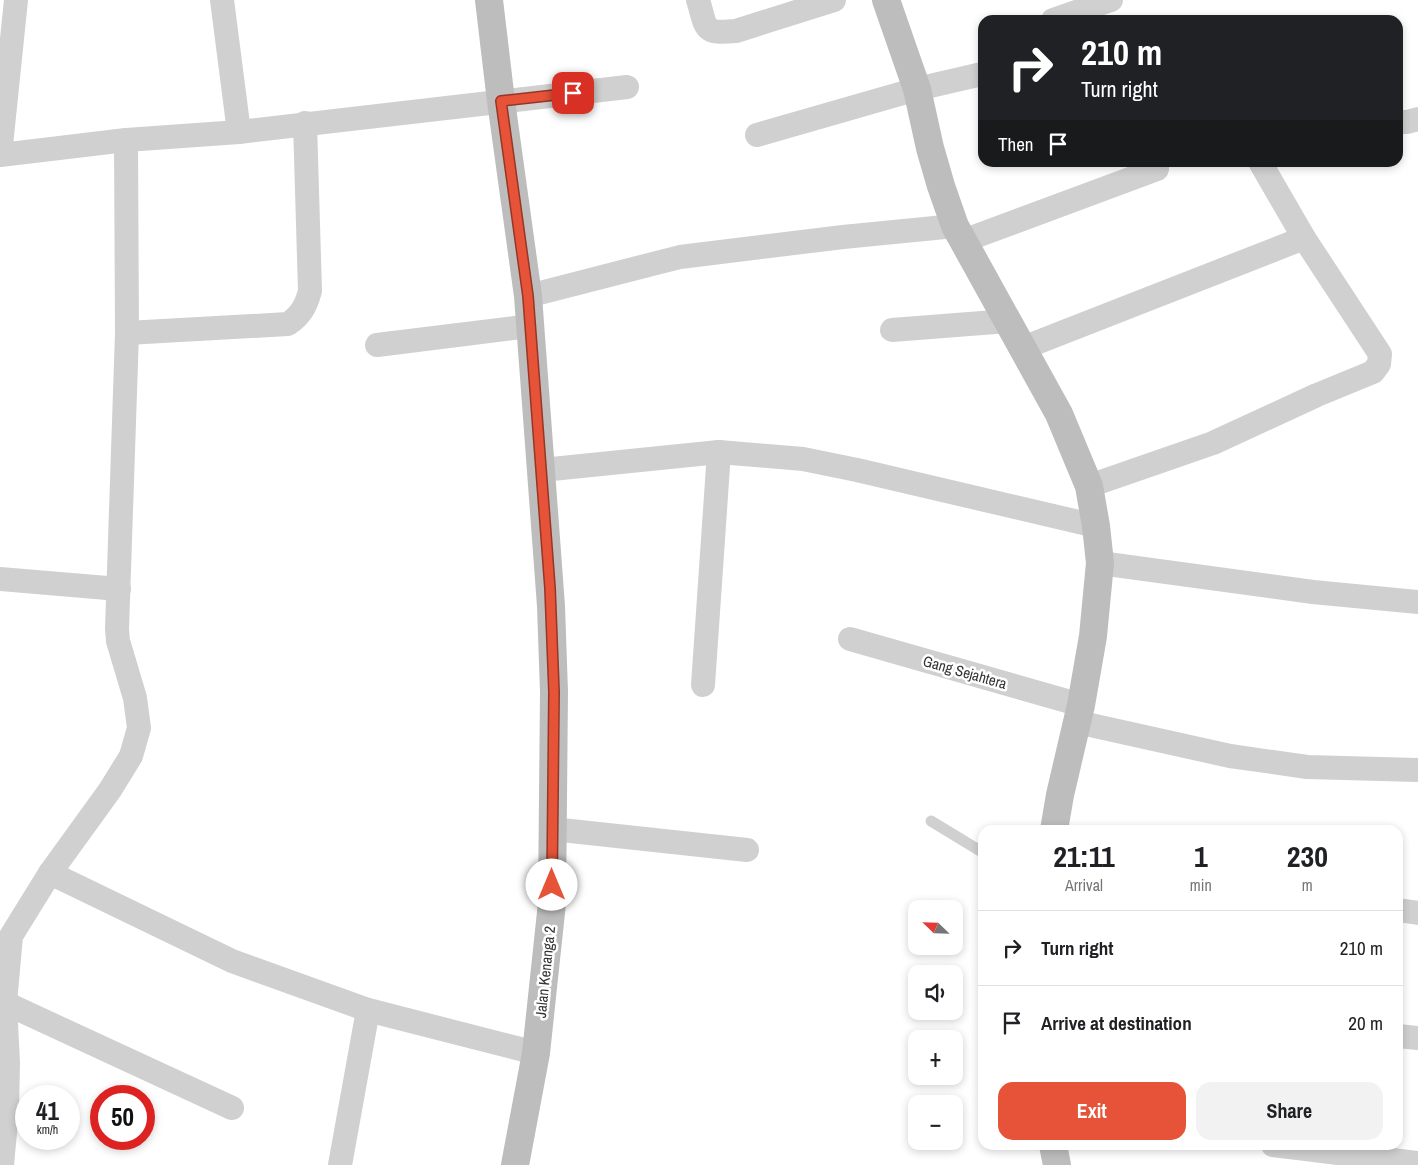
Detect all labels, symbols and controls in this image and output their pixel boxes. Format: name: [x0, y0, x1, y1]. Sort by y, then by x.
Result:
text: 210 m: [1081, 29, 1162, 76]
icon: right: [998, 35, 1063, 100]
pin: [552, 72, 594, 114]
text: Turn right: [1081, 74, 1158, 104]
icon: arrive: [559, 79, 587, 107]
icon: arrive: [1044, 130, 1072, 158]
text: Then: [998, 131, 1034, 157]
street label: Gang Sejahtera: [921, 650, 1009, 694]
text: 21:11: [1053, 836, 1115, 876]
text: 1: [1194, 836, 1208, 876]
text: 230: [1287, 836, 1328, 876]
position arrow: [525, 858, 577, 910]
text: Arrival: [1065, 874, 1103, 896]
text: min: [1190, 874, 1212, 896]
text: m: [1302, 874, 1313, 896]
north arrow: [908, 900, 962, 955]
map controls: [908, 900, 963, 1150]
street label: Jalan Kenanga 2: [530, 925, 560, 1019]
icon: right: [998, 934, 1026, 962]
text: Turn right: [1041, 935, 1113, 961]
text: 210 m: [1340, 935, 1383, 961]
button: sound: [908, 965, 963, 1020]
icon: arrive: [998, 1009, 1026, 1037]
text: Arrive at destination: [1041, 1010, 1192, 1036]
text: 20 m: [1348, 1010, 1383, 1036]
button: +: [908, 1030, 963, 1085]
button: Exit: [998, 1082, 1186, 1140]
button: Share: [1196, 1082, 1383, 1140]
speed limit sign: 50: [90, 1085, 155, 1150]
text: 41: [36, 1094, 59, 1128]
button: −: [908, 1095, 963, 1150]
text: km/h: [37, 1122, 58, 1138]

